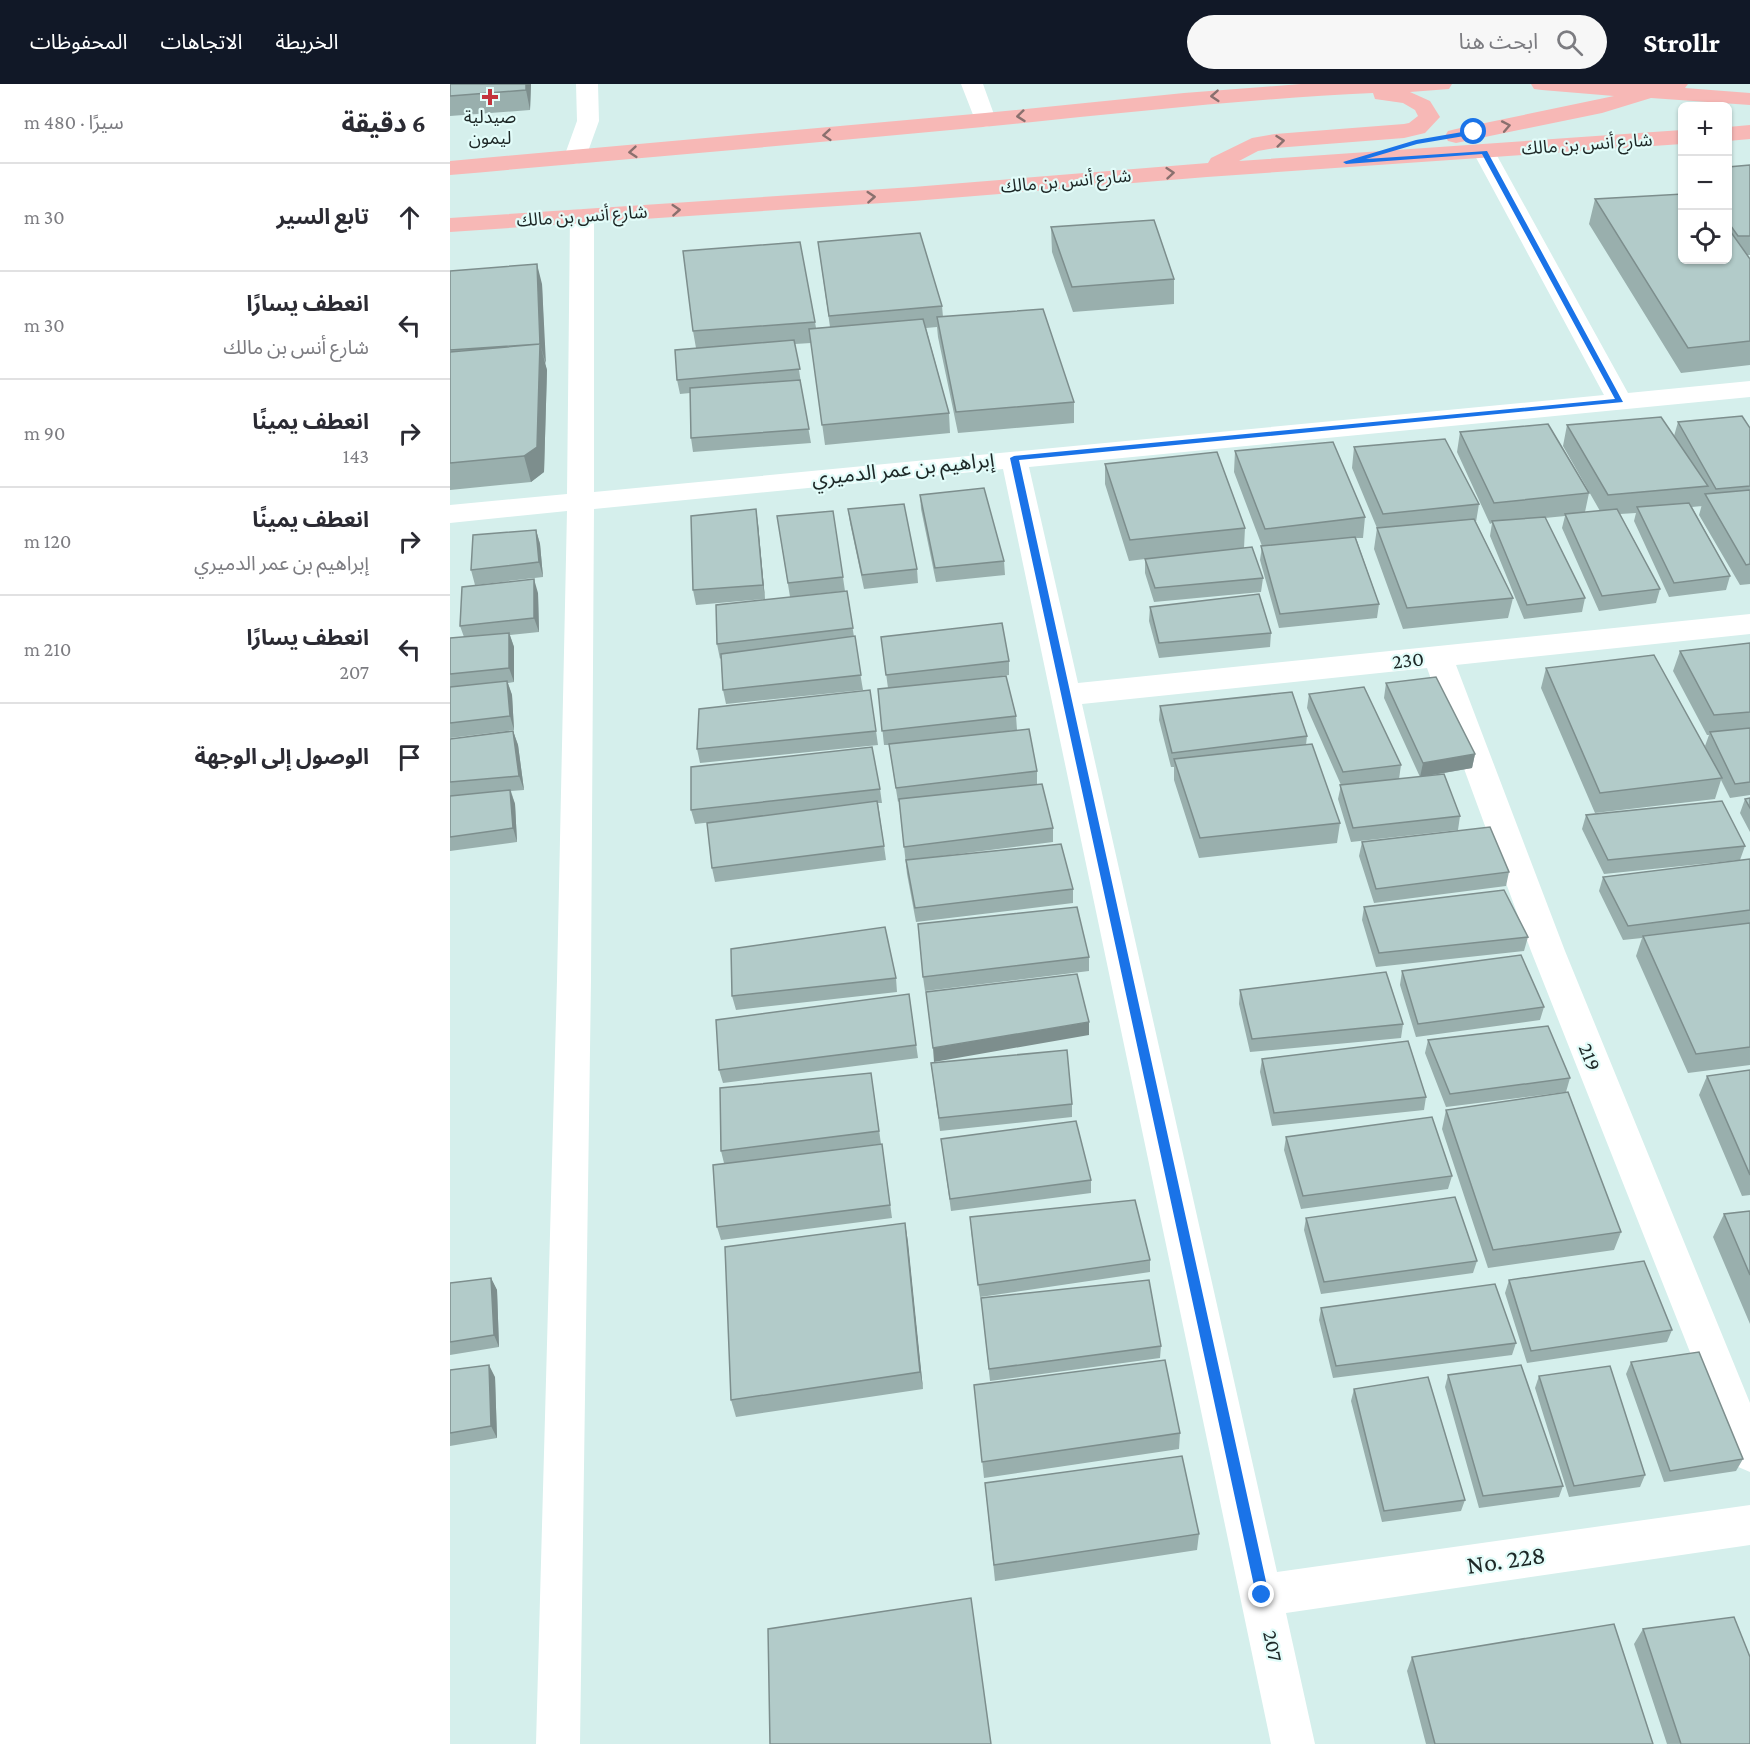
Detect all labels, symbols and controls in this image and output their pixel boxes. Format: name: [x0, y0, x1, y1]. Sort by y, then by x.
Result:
search box: [1187, 15, 1607, 69]
icon: search: [1553, 26, 1586, 59]
text: Strollr: [1643, 27, 1720, 58]
text: ابحث هنا: [1458, 29, 1538, 54]
text: المحفوظات: [30, 30, 127, 54]
text: الاتجاهات: [160, 30, 242, 54]
text: الخريطة: [275, 30, 338, 54]
marker: صيدلية ليمون: [483, 90, 497, 104]
one-way arrow: [1211, 90, 1220, 103]
map controls: [1678, 102, 1732, 264]
button: +: [1678, 102, 1732, 156]
place label: صيدلية ليمون: [464, 107, 516, 149]
text: 6 دقيقة: [341, 109, 426, 138]
one-way arrow: [1017, 110, 1026, 122]
text: سيرًا · 480 m: [24, 111, 124, 133]
route start: [1460, 118, 1486, 144]
one-way arrow: [1500, 120, 1510, 133]
one-way arrow: [823, 128, 832, 141]
street label: شارع أنس بن مالك: [1521, 128, 1653, 163]
one-way arrow: [1275, 135, 1284, 148]
one-way arrow: [628, 145, 638, 158]
button: −: [1678, 156, 1732, 210]
street label: شارع أنس بن مالك: [1000, 164, 1133, 201]
one-way arrow: [1165, 167, 1174, 180]
one-way arrow: [866, 191, 875, 204]
street label: شارع أنس بن مالك: [516, 200, 648, 235]
icon: ahead: [393, 201, 426, 234]
one-way arrow: [671, 203, 680, 216]
text: تابع السير: [277, 204, 369, 229]
text: 30 m: [24, 206, 65, 228]
button: locate: [1678, 210, 1732, 264]
text: انعطف يسارًا: [247, 291, 369, 316]
icon: left: [393, 309, 426, 342]
text: 30 m: [24, 314, 65, 336]
text: شارع أنس بن مالك: [223, 336, 369, 358]
text: انعطف يمينًا: [252, 409, 369, 434]
icon: right: [393, 417, 426, 450]
text: 90 m: [24, 422, 65, 444]
text: 143: [343, 445, 369, 467]
street label: إبراهيم بن عمر الدميري: [810, 447, 997, 494]
text: انعطف يمينًا: [252, 507, 369, 532]
icon: right: [393, 525, 426, 558]
text: 120 m: [24, 530, 71, 552]
text: إبراهيم بن عمر الدميري: [194, 552, 369, 574]
text: انعطف يسارًا: [247, 625, 369, 650]
icon: left: [393, 633, 426, 666]
text: 210 m: [24, 638, 71, 660]
street label: 230: [1391, 646, 1425, 674]
text: 207: [339, 661, 369, 683]
icon: arrive: [393, 741, 426, 774]
text: الوصول إلى الوجهة: [194, 744, 369, 769]
street label: 219: [1574, 1040, 1606, 1074]
street label: No. 228: [1465, 1540, 1547, 1580]
route end: [1248, 1581, 1274, 1607]
street label: 207: [1258, 1628, 1288, 1664]

